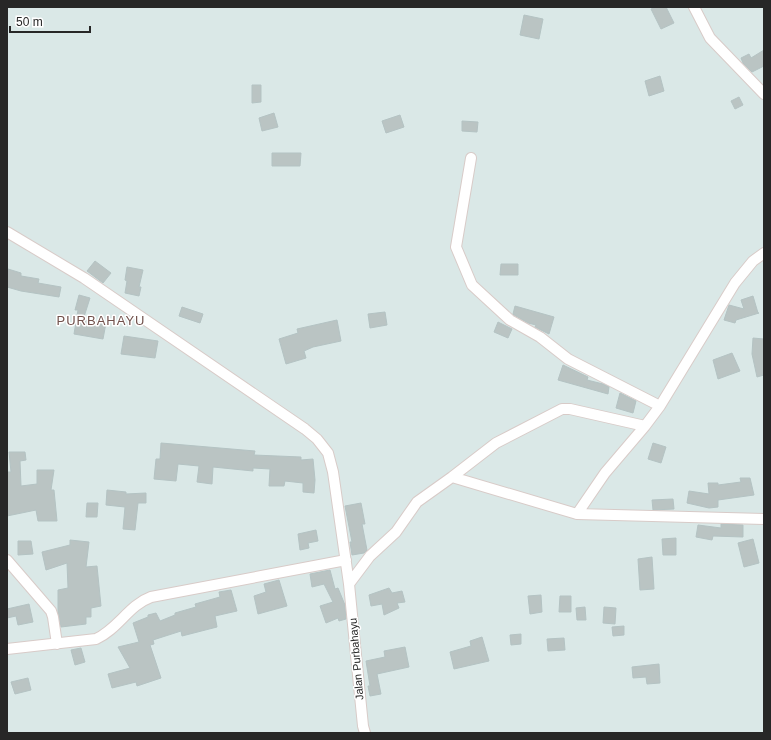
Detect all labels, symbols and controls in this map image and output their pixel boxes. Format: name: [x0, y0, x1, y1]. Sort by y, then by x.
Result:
scale bar: [10, 8, 90, 34]
text: 50 m: [16, 15, 43, 29]
district label: PURBAHAYU: [57, 313, 145, 328]
street label: Jalan Purbahayu: [346, 617, 366, 701]

